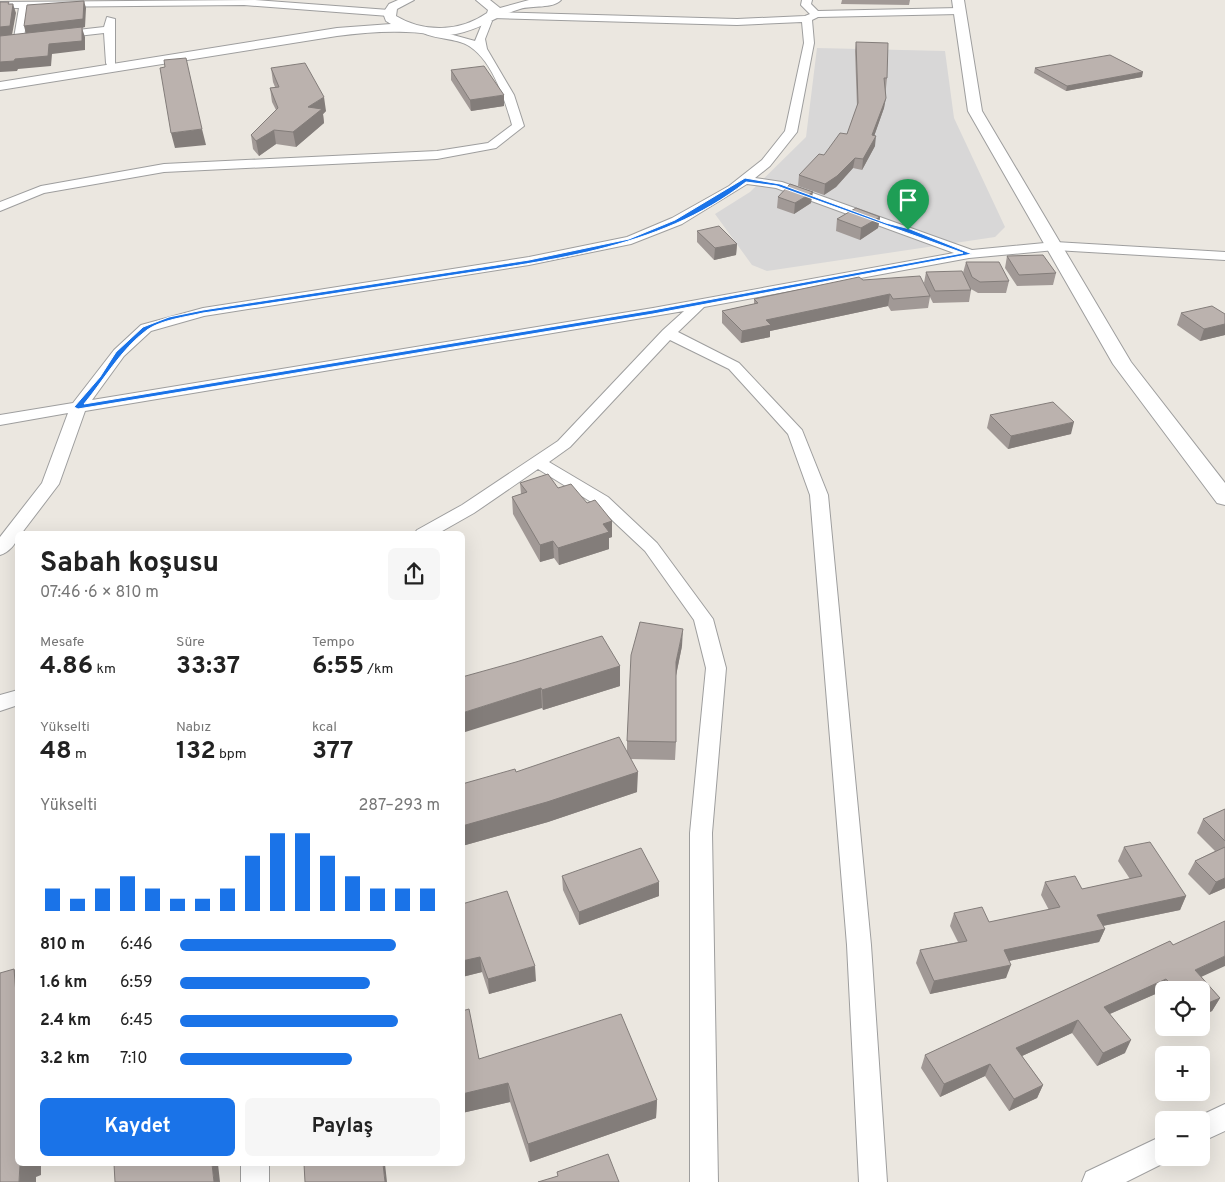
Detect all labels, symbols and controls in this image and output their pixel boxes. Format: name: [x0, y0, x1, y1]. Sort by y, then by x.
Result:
pin: [887, 179, 929, 230]
icon: arrive: [894, 186, 922, 214]
text: Sabah koşusu: [40, 546, 219, 582]
button: share: [388, 548, 440, 600]
text: 07:46 · 6 × 810 m: [40, 583, 159, 603]
text: Mesafe: [40, 634, 84, 651]
text: Süre: [176, 634, 205, 651]
text: Tempo: [312, 634, 355, 651]
text: 4.86: [40, 651, 93, 683]
text: 33:37: [176, 651, 240, 683]
text: 6:55: [312, 651, 364, 683]
text: km: [93, 661, 116, 678]
text: /km: [364, 661, 393, 678]
text: Yükselti: [40, 719, 90, 736]
text: Nabız: [176, 719, 211, 736]
text: kcal: [312, 719, 337, 736]
text: 48: [40, 736, 72, 768]
text: 132: [176, 736, 216, 768]
text: 377: [312, 736, 353, 768]
text: m: [72, 746, 87, 763]
text: bpm: [216, 746, 247, 763]
text: Yükselti: [40, 796, 97, 816]
text: 287–293 m: [359, 796, 440, 816]
text: 810 m: [40, 935, 85, 955]
text: 6:46: [120, 935, 153, 955]
text: 1.6 km: [40, 973, 87, 993]
text: 6:59: [120, 973, 152, 993]
map controls: [1155, 981, 1210, 1166]
button: locate: [1155, 981, 1210, 1036]
text: 2.4 km: [40, 1011, 91, 1031]
text: 6:45: [120, 1011, 153, 1031]
button: +: [1155, 1046, 1210, 1101]
text: 3.2 km: [40, 1049, 90, 1069]
text: 7:10: [120, 1049, 148, 1069]
button: Kaydet: [40, 1098, 235, 1156]
button: Paylaş: [245, 1098, 440, 1156]
button: −: [1155, 1111, 1210, 1166]

